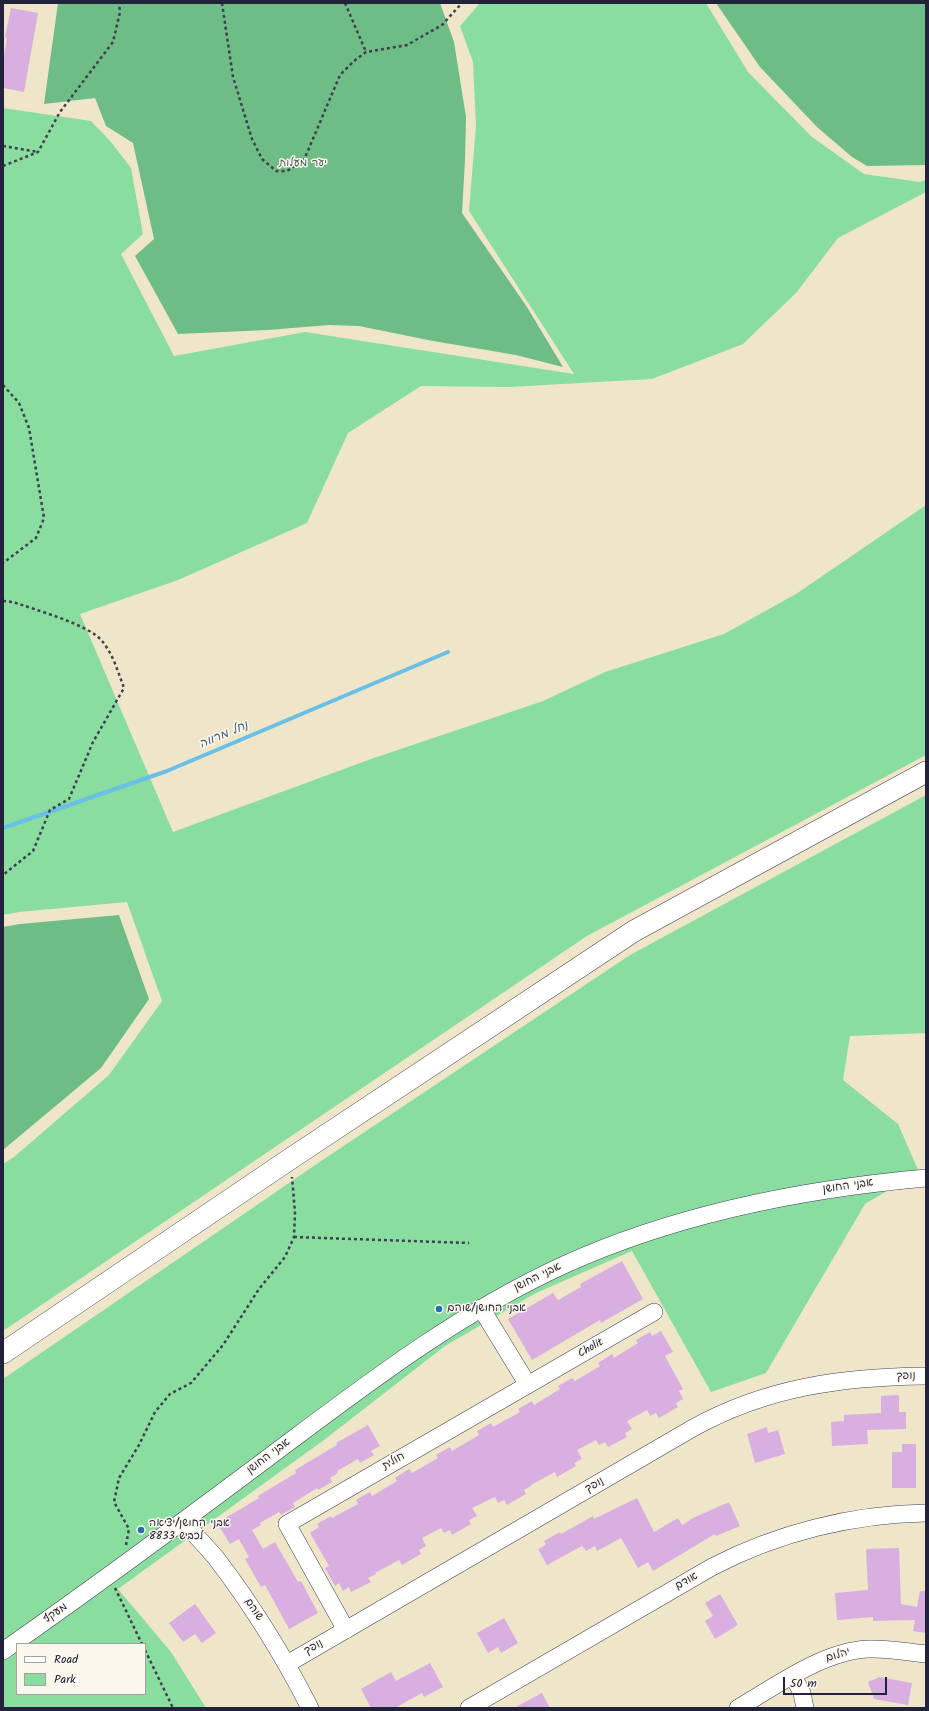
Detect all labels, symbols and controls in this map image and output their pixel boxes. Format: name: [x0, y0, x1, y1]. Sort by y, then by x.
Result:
park label: יער מעלות: [279, 157, 327, 171]
water label: נחל מרווה: [197, 719, 251, 753]
street label: אבני החושן: [822, 1177, 874, 1197]
street label: אבני החושן: [512, 1261, 564, 1295]
place label: אבני החושן/שוהם: [447, 1302, 526, 1316]
marker: אבני החושן/שוהם: [434, 1304, 444, 1314]
street label: Cholit: [576, 1337, 606, 1361]
street label: נופך: [896, 1370, 916, 1384]
street label: אבני החושן: [245, 1436, 293, 1478]
street label: חולית: [380, 1450, 408, 1474]
street label: נופך: [583, 1475, 607, 1497]
place label: אבני החושן/יציאה לכביש 8833: [149, 1517, 230, 1543]
marker: אבני החושן/יציאה לכביש 8833: [136, 1525, 146, 1535]
street label: אודם: [673, 1570, 701, 1594]
street label: שוהם: [241, 1596, 265, 1624]
street label: מעקף: [41, 1601, 71, 1627]
street label: נופך: [302, 1637, 326, 1659]
legend: [16, 1643, 146, 1695]
street label: יהלום: [824, 1646, 852, 1666]
text: Road: [54, 1650, 78, 1669]
scale bar: [785, 1669, 889, 1695]
text: Park: [54, 1670, 76, 1689]
text: 50 m: [790, 1674, 817, 1693]

